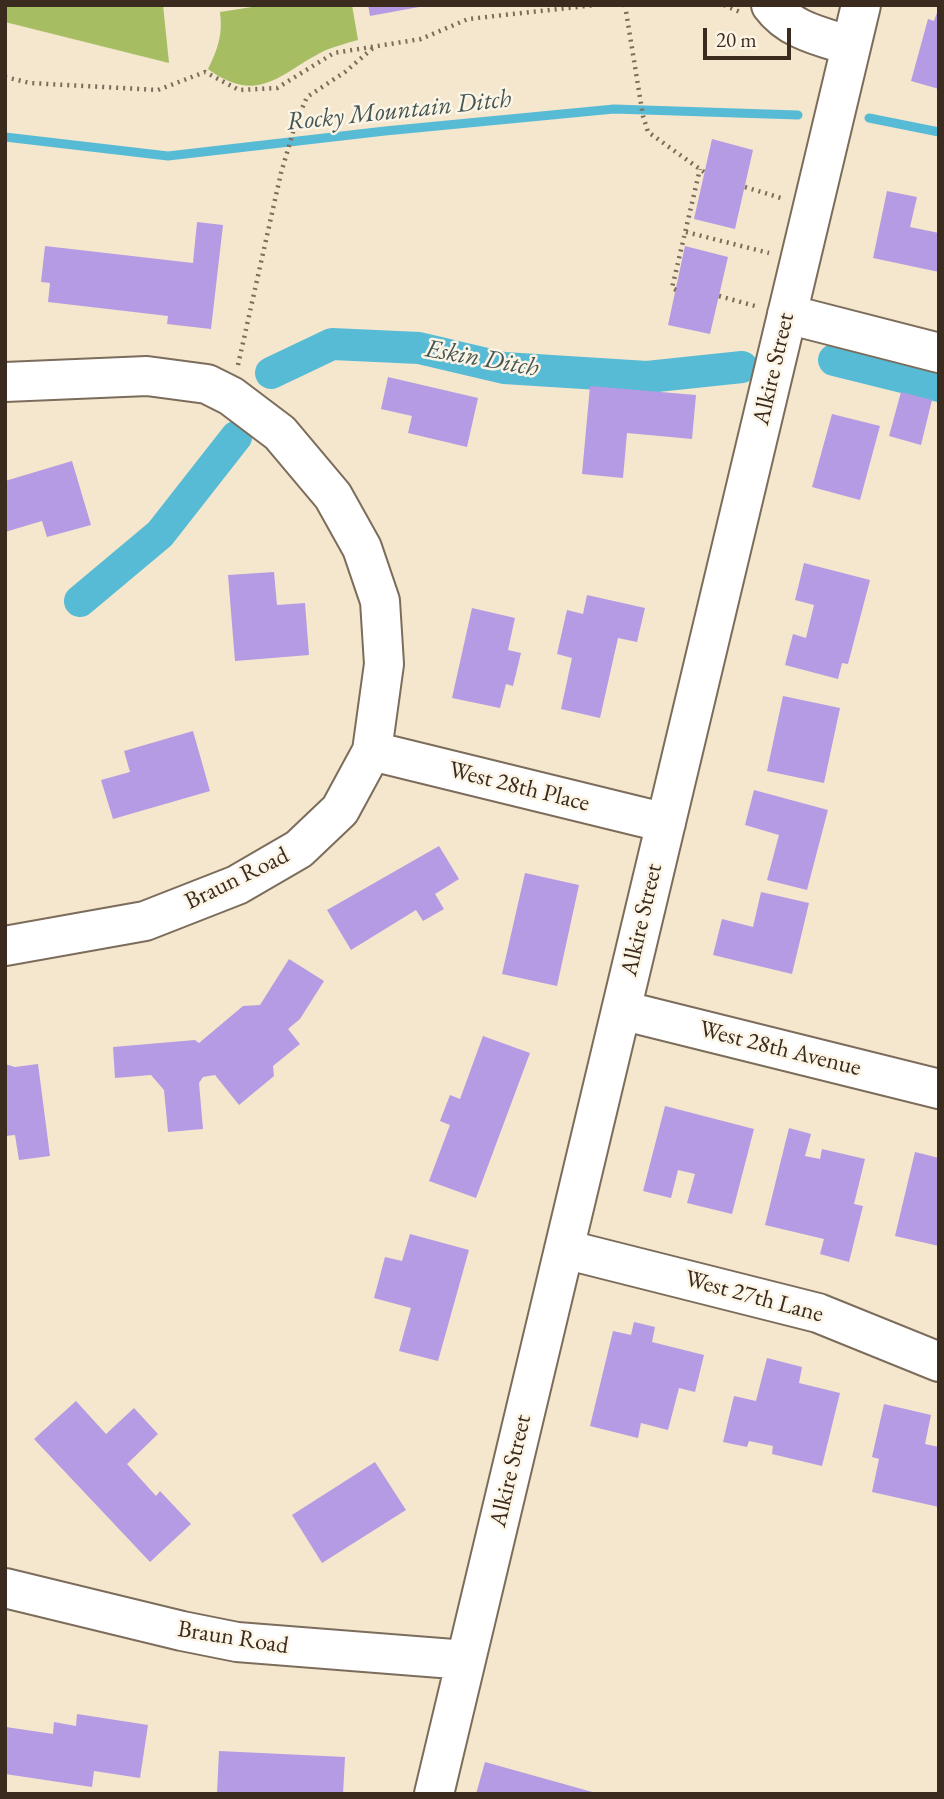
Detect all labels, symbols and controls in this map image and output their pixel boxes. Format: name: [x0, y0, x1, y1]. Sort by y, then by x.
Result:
scale bar: [706, 14, 794, 58]
text: 20 m: [716, 26, 757, 53]
water label: Rocky Mountain Ditch: [285, 84, 513, 138]
street label: Alkire Street: [747, 310, 801, 428]
water label: Eskin Ditch: [423, 334, 541, 384]
street label: West 28th Place: [446, 756, 592, 818]
street label: Braun Road: [180, 842, 294, 916]
street label: Alkire Street: [615, 861, 669, 979]
street label: West 28th Avenue: [696, 1015, 864, 1083]
street label: West 27th Lane: [682, 1265, 826, 1329]
street label: Alkire Street: [484, 1412, 538, 1530]
street label: Braun Road: [175, 1615, 291, 1661]

